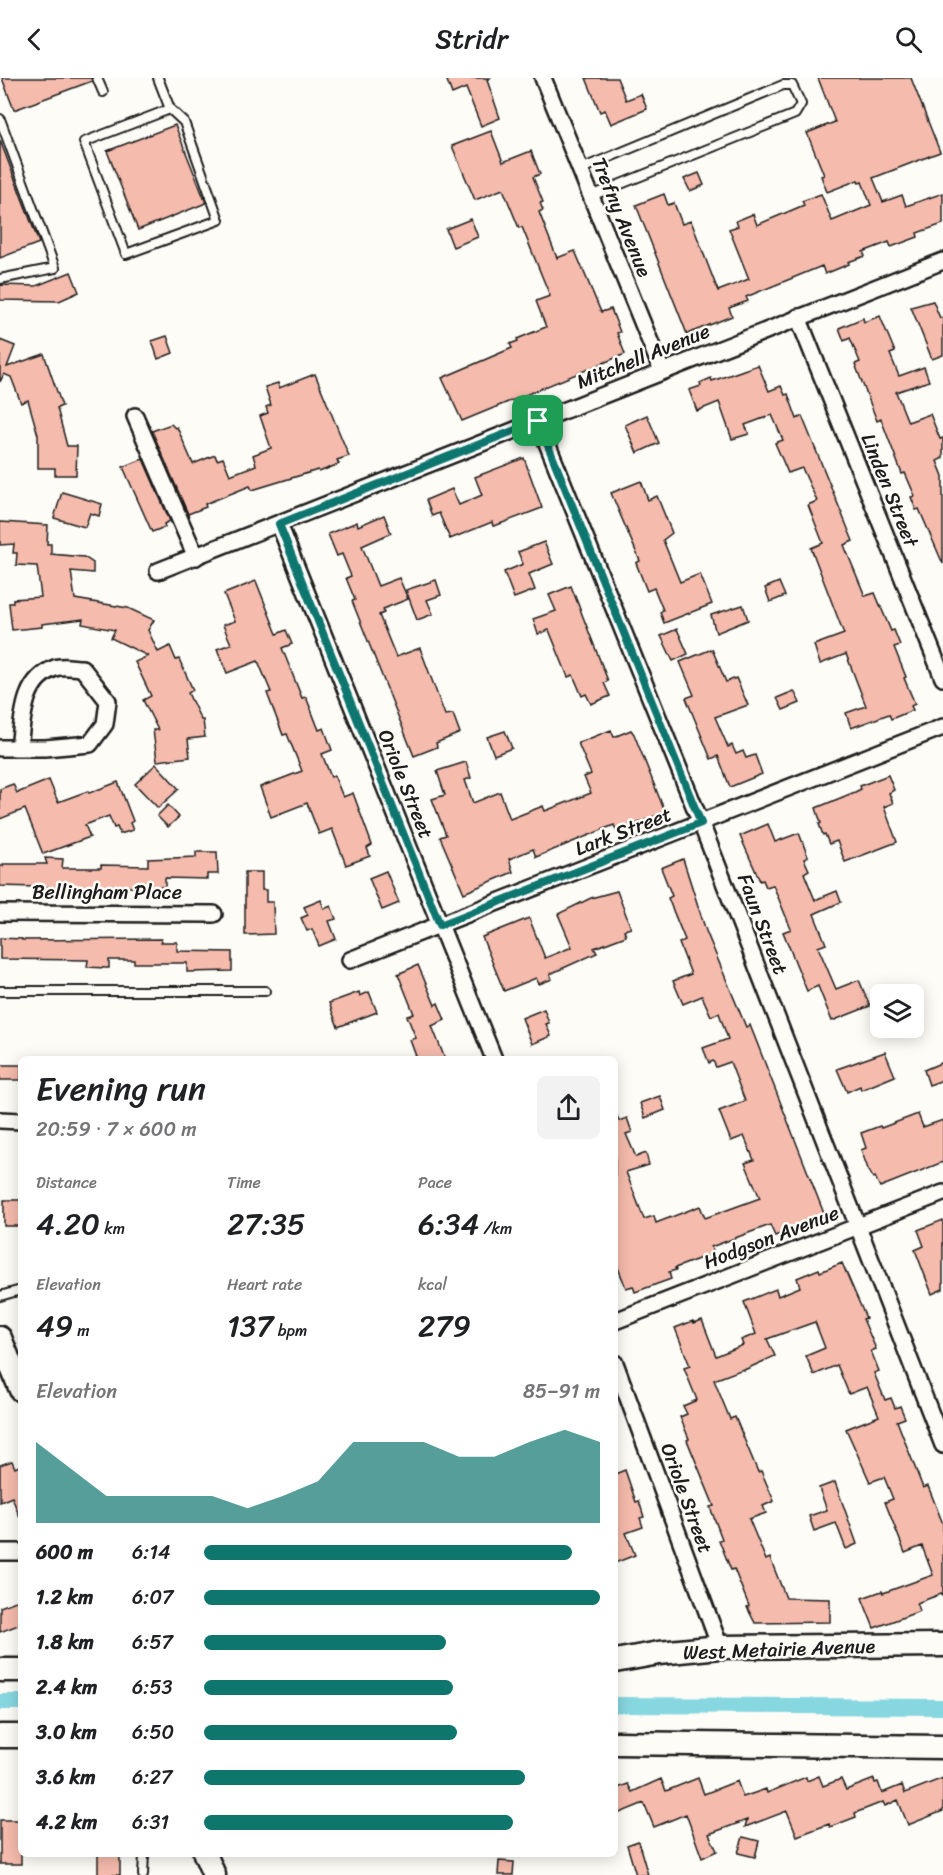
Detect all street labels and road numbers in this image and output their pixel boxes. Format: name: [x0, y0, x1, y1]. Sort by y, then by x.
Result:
street label: Trefny Avenue: [582, 152, 662, 283]
street label: Mitchell Avenue: [571, 314, 715, 399]
street label: Linden Street: [851, 428, 929, 553]
street label: Oriole Street: [368, 724, 443, 845]
street label: Lark Street: [570, 797, 677, 866]
street label: Faun Street: [727, 869, 798, 980]
street label: Bellingham Place: [32, 875, 182, 910]
street label: Hodgson Avenue: [698, 1195, 844, 1279]
street label: Oriole Street: [650, 1438, 723, 1559]
street label: West Metairie Avenue: [682, 1629, 876, 1670]

